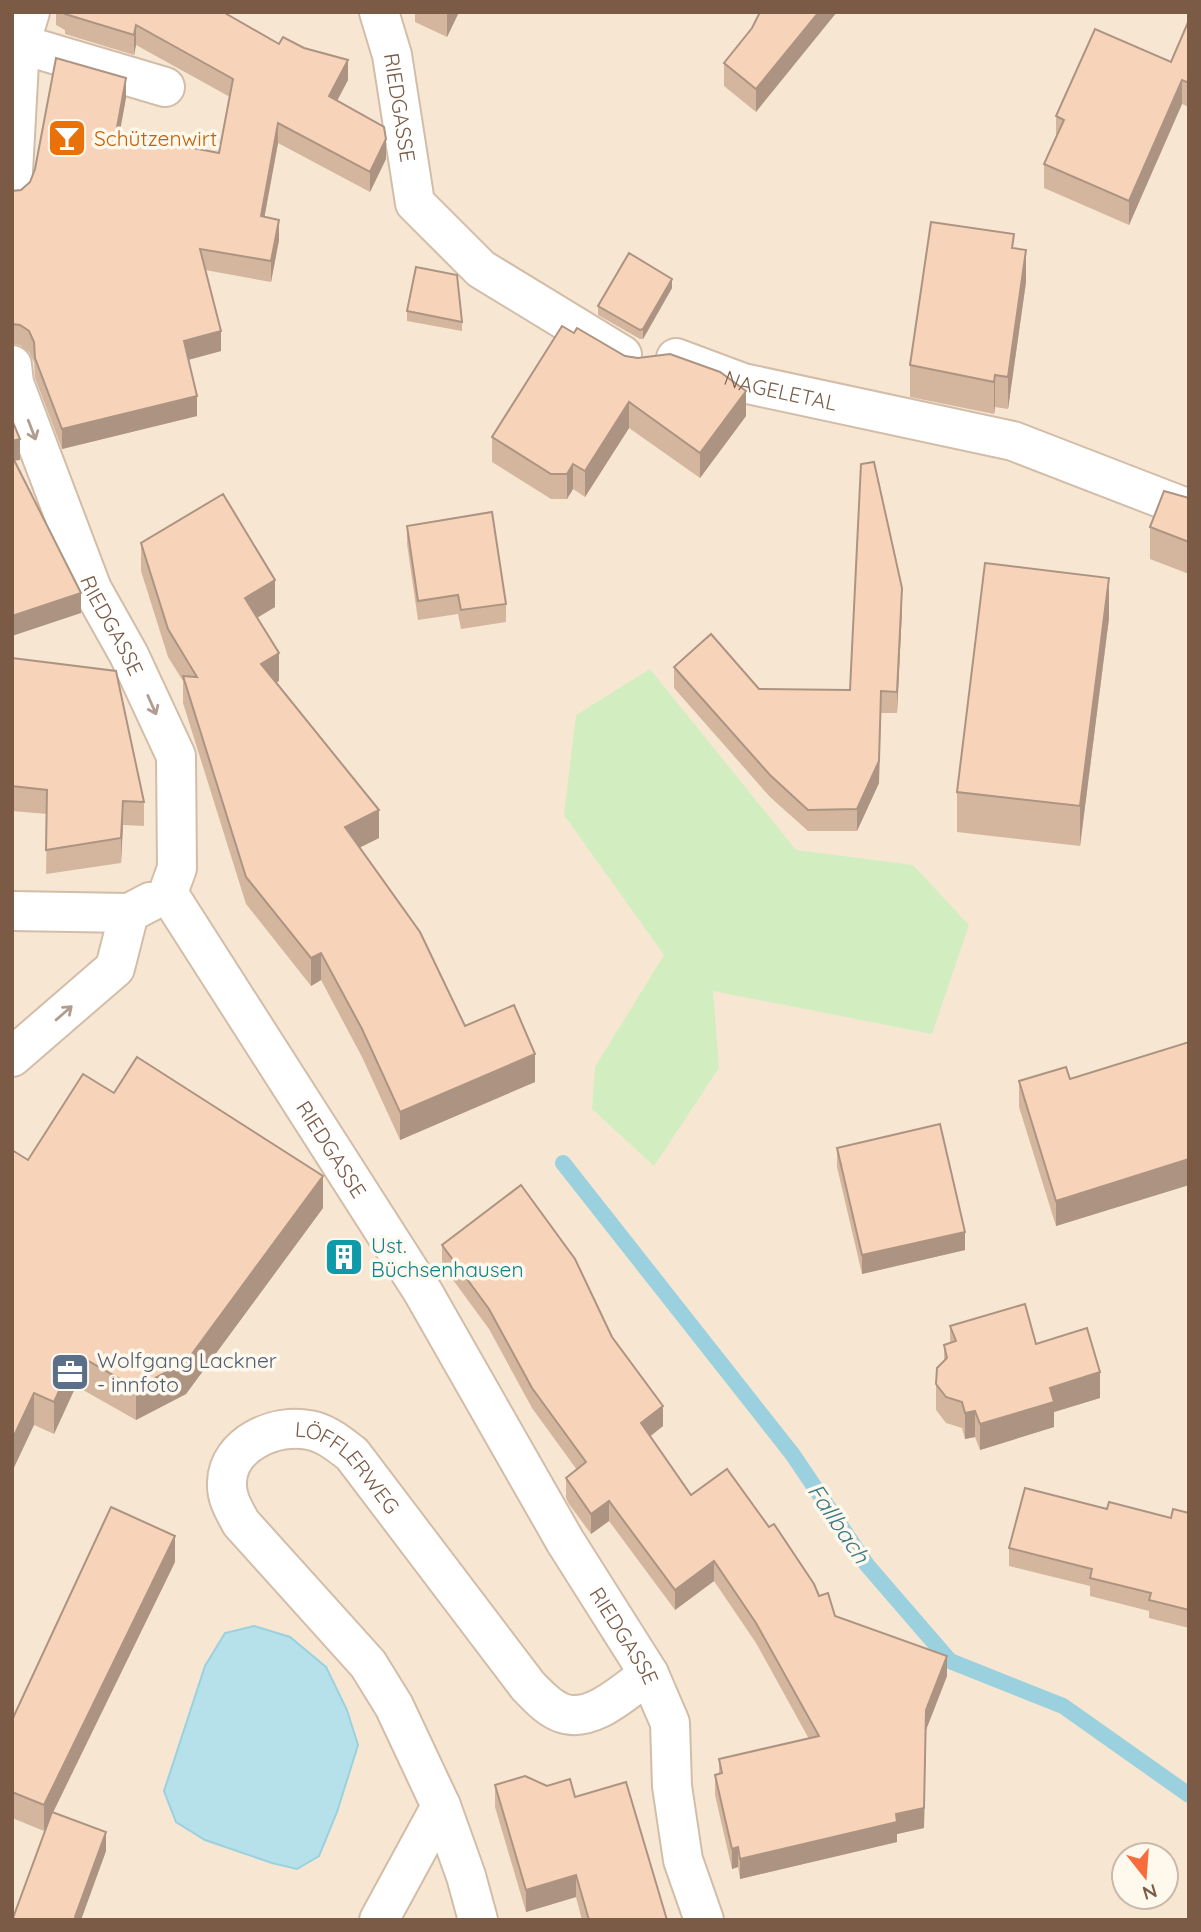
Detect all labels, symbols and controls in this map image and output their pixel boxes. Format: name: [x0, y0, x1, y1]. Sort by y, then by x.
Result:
street label: RIEDGASSE: [379, 51, 421, 164]
bar icon: Schützenwirt: [46, 117, 88, 159]
place label: Schützenwirt: [94, 125, 217, 151]
street label: NAGELETAL: [721, 364, 840, 416]
one-way arrow: [27, 419, 39, 441]
street label: RIEDGASSE: [75, 572, 150, 680]
one-way arrow: [146, 694, 159, 715]
one-way arrow: [55, 1005, 73, 1021]
street label: RIEDGASSE: [291, 1096, 372, 1203]
place label: Ust. Büchsenhausen: [371, 1232, 524, 1282]
building icon: Ust. Büchsenhausen: [323, 1236, 365, 1278]
place label: Wolfgang Lackner - innfoto: [97, 1347, 277, 1397]
office icon: Wolfgang Lackner - innfoto: [49, 1351, 91, 1393]
street label: LÖFFLERWEG: [294, 1415, 405, 1519]
water label: Fallbach: [802, 1478, 877, 1569]
street label: RIEDGASSE: [584, 1582, 665, 1688]
north arrow: [1110, 1841, 1180, 1911]
text: N: [1140, 1879, 1160, 1906]

